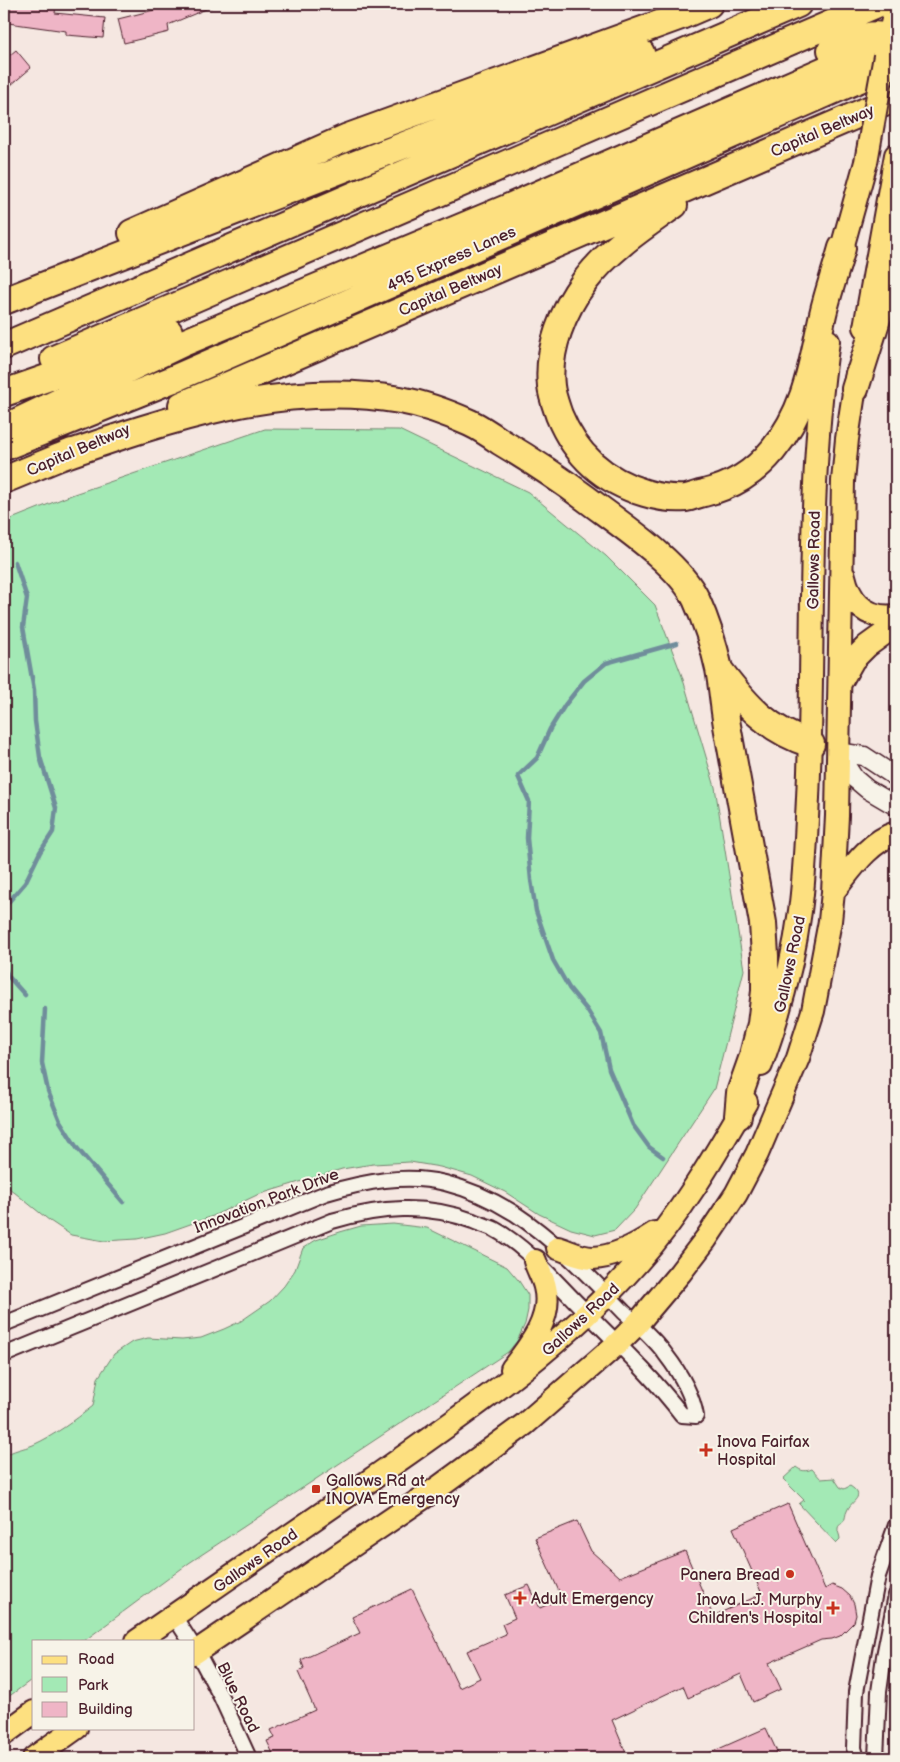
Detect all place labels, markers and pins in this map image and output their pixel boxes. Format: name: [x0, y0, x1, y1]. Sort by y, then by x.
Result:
place label: Inova Fairfax Hospital: [717, 1433, 810, 1470]
marker: Inova Fairfax Hospital: [699, 1443, 713, 1457]
place label: Gallows Rd at INOVA Emergency: [326, 1472, 460, 1509]
marker: Gallows Rd at INOVA Emergency: [310, 1483, 322, 1495]
place label: Panera Bread: [680, 1566, 780, 1585]
marker: Panera Bread: [784, 1568, 796, 1580]
place label: Adult Emergency: [531, 1590, 654, 1609]
marker: Adult Emergency: [513, 1591, 527, 1605]
place label: Inova L.J. Murphy Children's Hospital: [688, 1591, 823, 1628]
marker: Inova L.J. Murphy Children's Hospital: [826, 1601, 840, 1615]

